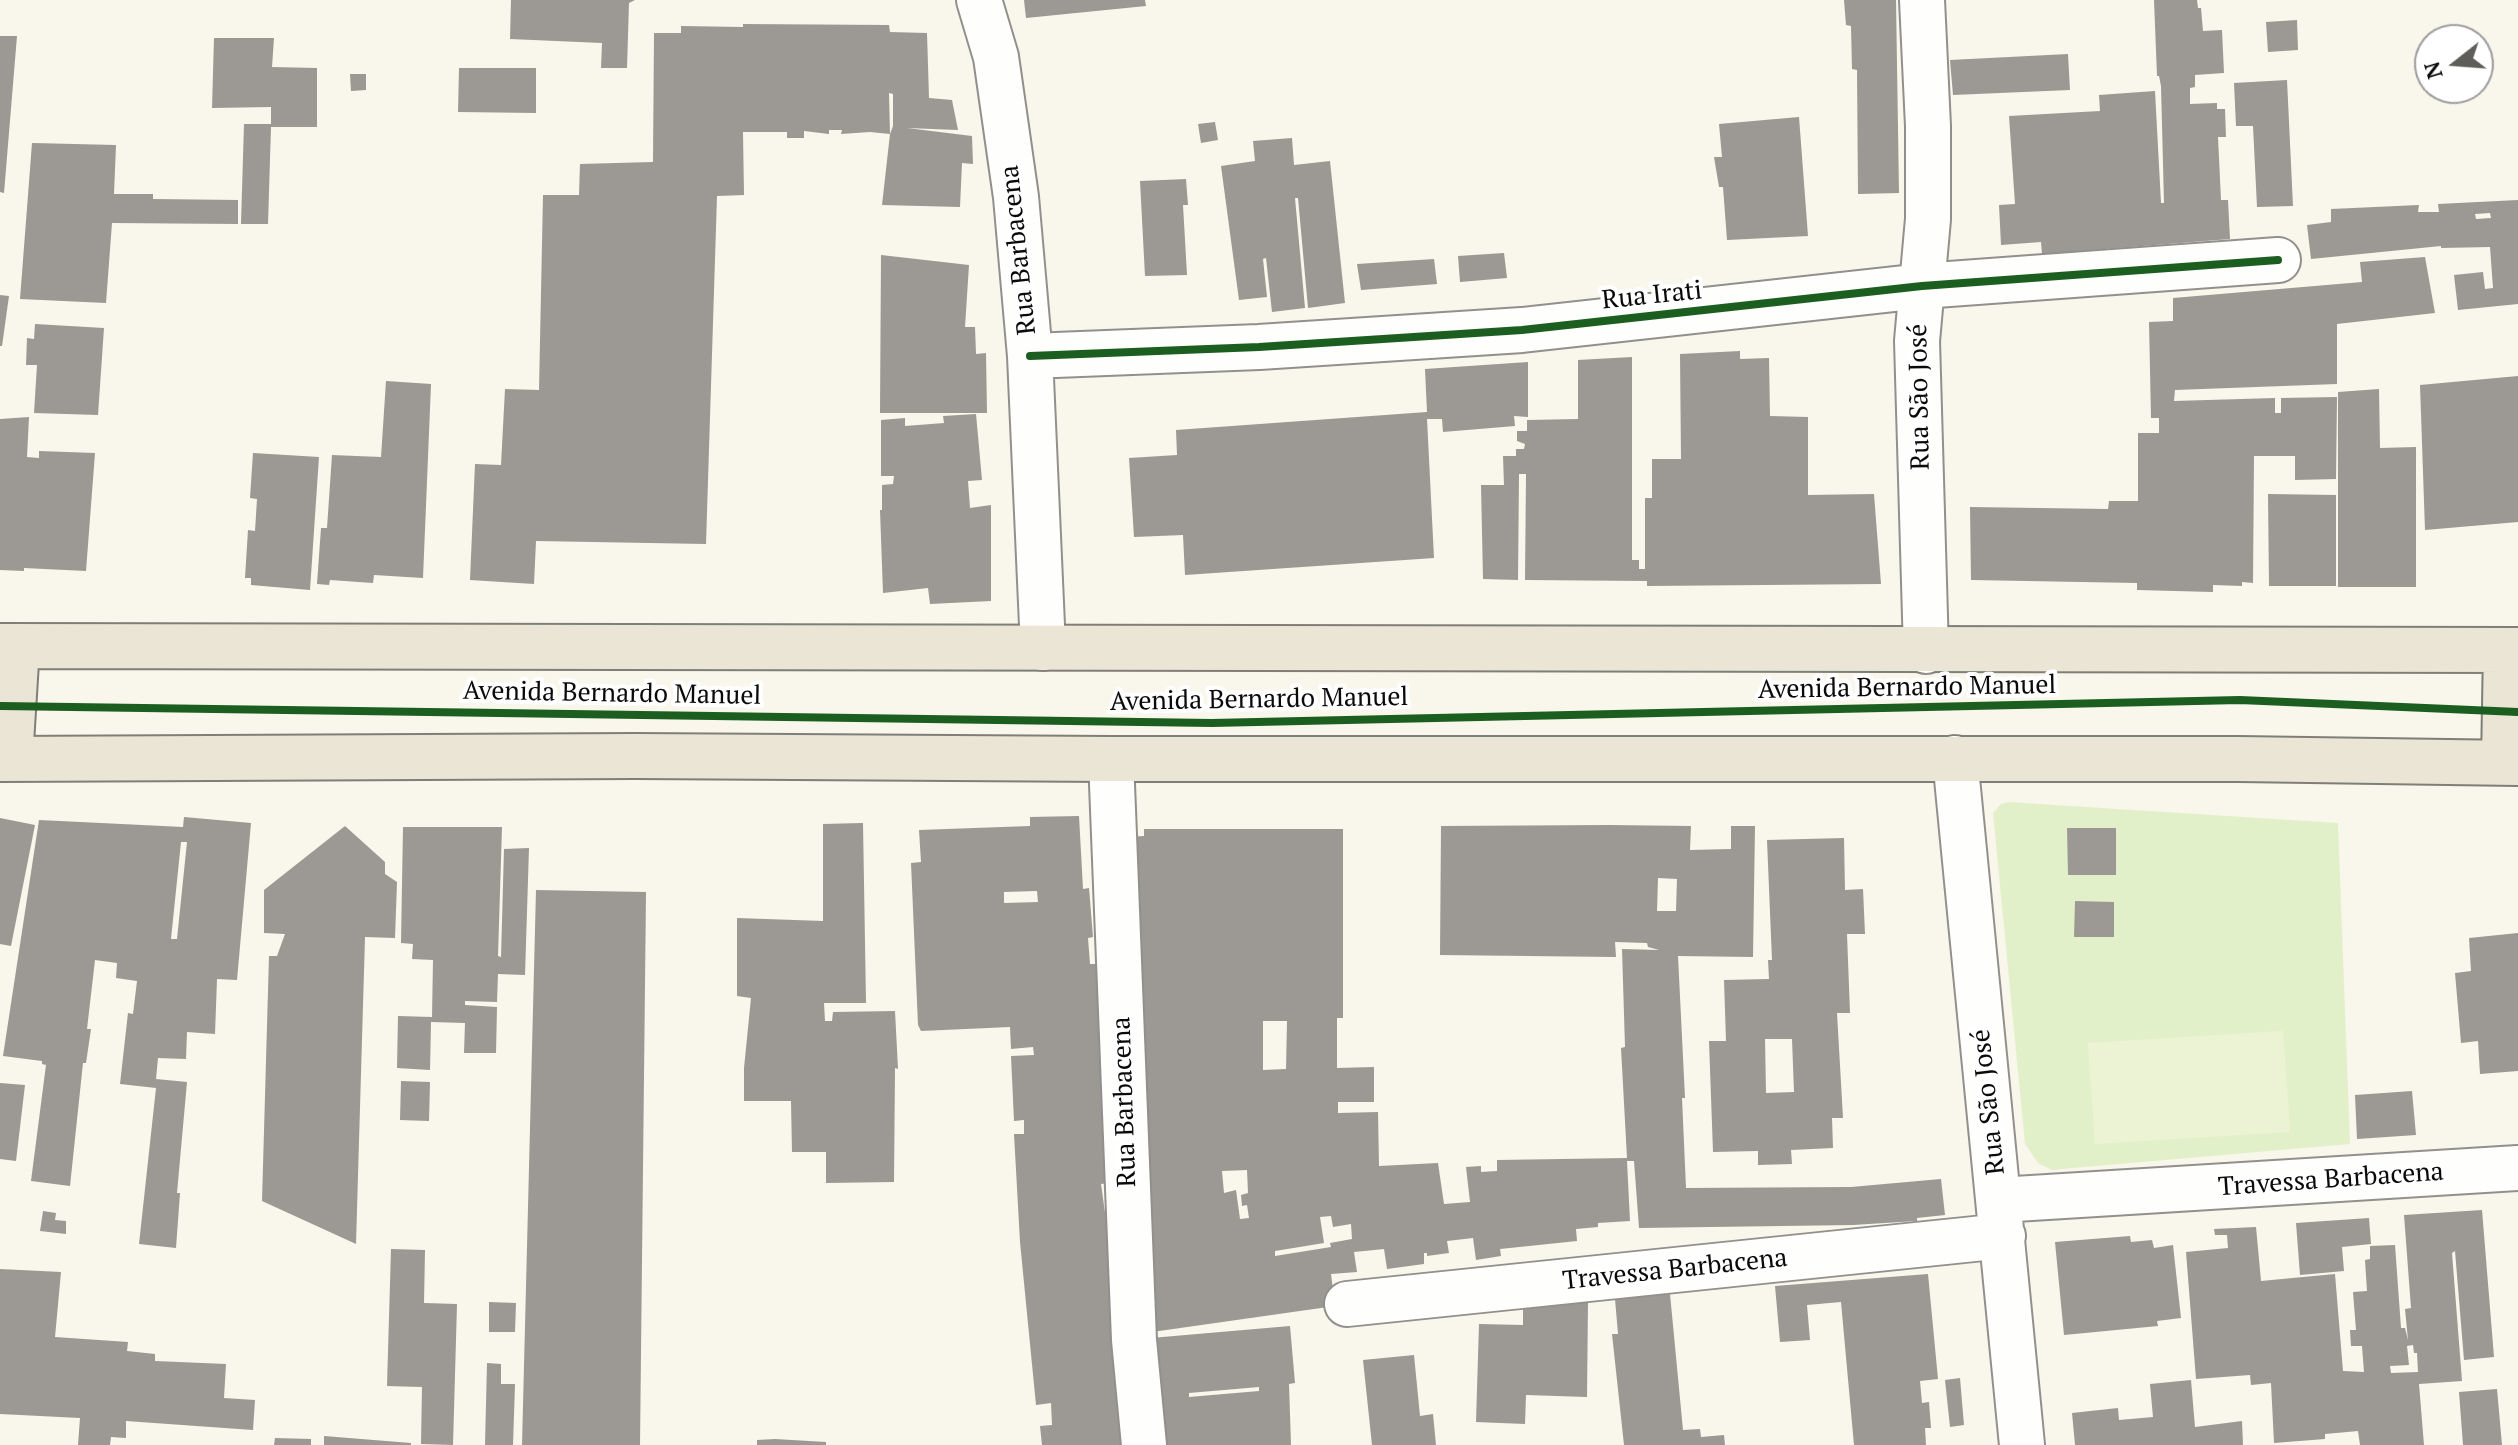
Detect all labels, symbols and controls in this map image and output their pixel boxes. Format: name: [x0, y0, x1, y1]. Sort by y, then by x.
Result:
north arrow: [2414, 24, 2494, 104]
text: N: [2416, 58, 2449, 83]
street label: Rua Barbacena: [995, 164, 1043, 336]
street label: Rua Irati: [1600, 275, 1704, 317]
street label: Rua São José: [1903, 324, 1937, 470]
street label: Avenida Bernardo Manuel: [1757, 670, 2057, 706]
street label: Avenida Bernardo Manuel: [462, 676, 762, 712]
street label: Avenida Bernardo Manuel: [1109, 682, 1409, 718]
street label: Rua Barbacena: [1106, 1016, 1144, 1188]
street label: Rua São José: [1966, 1028, 2012, 1176]
street label: Travessa Barbacena: [2217, 1157, 2445, 1203]
street label: Travessa Barbacena: [1561, 1243, 1789, 1297]

